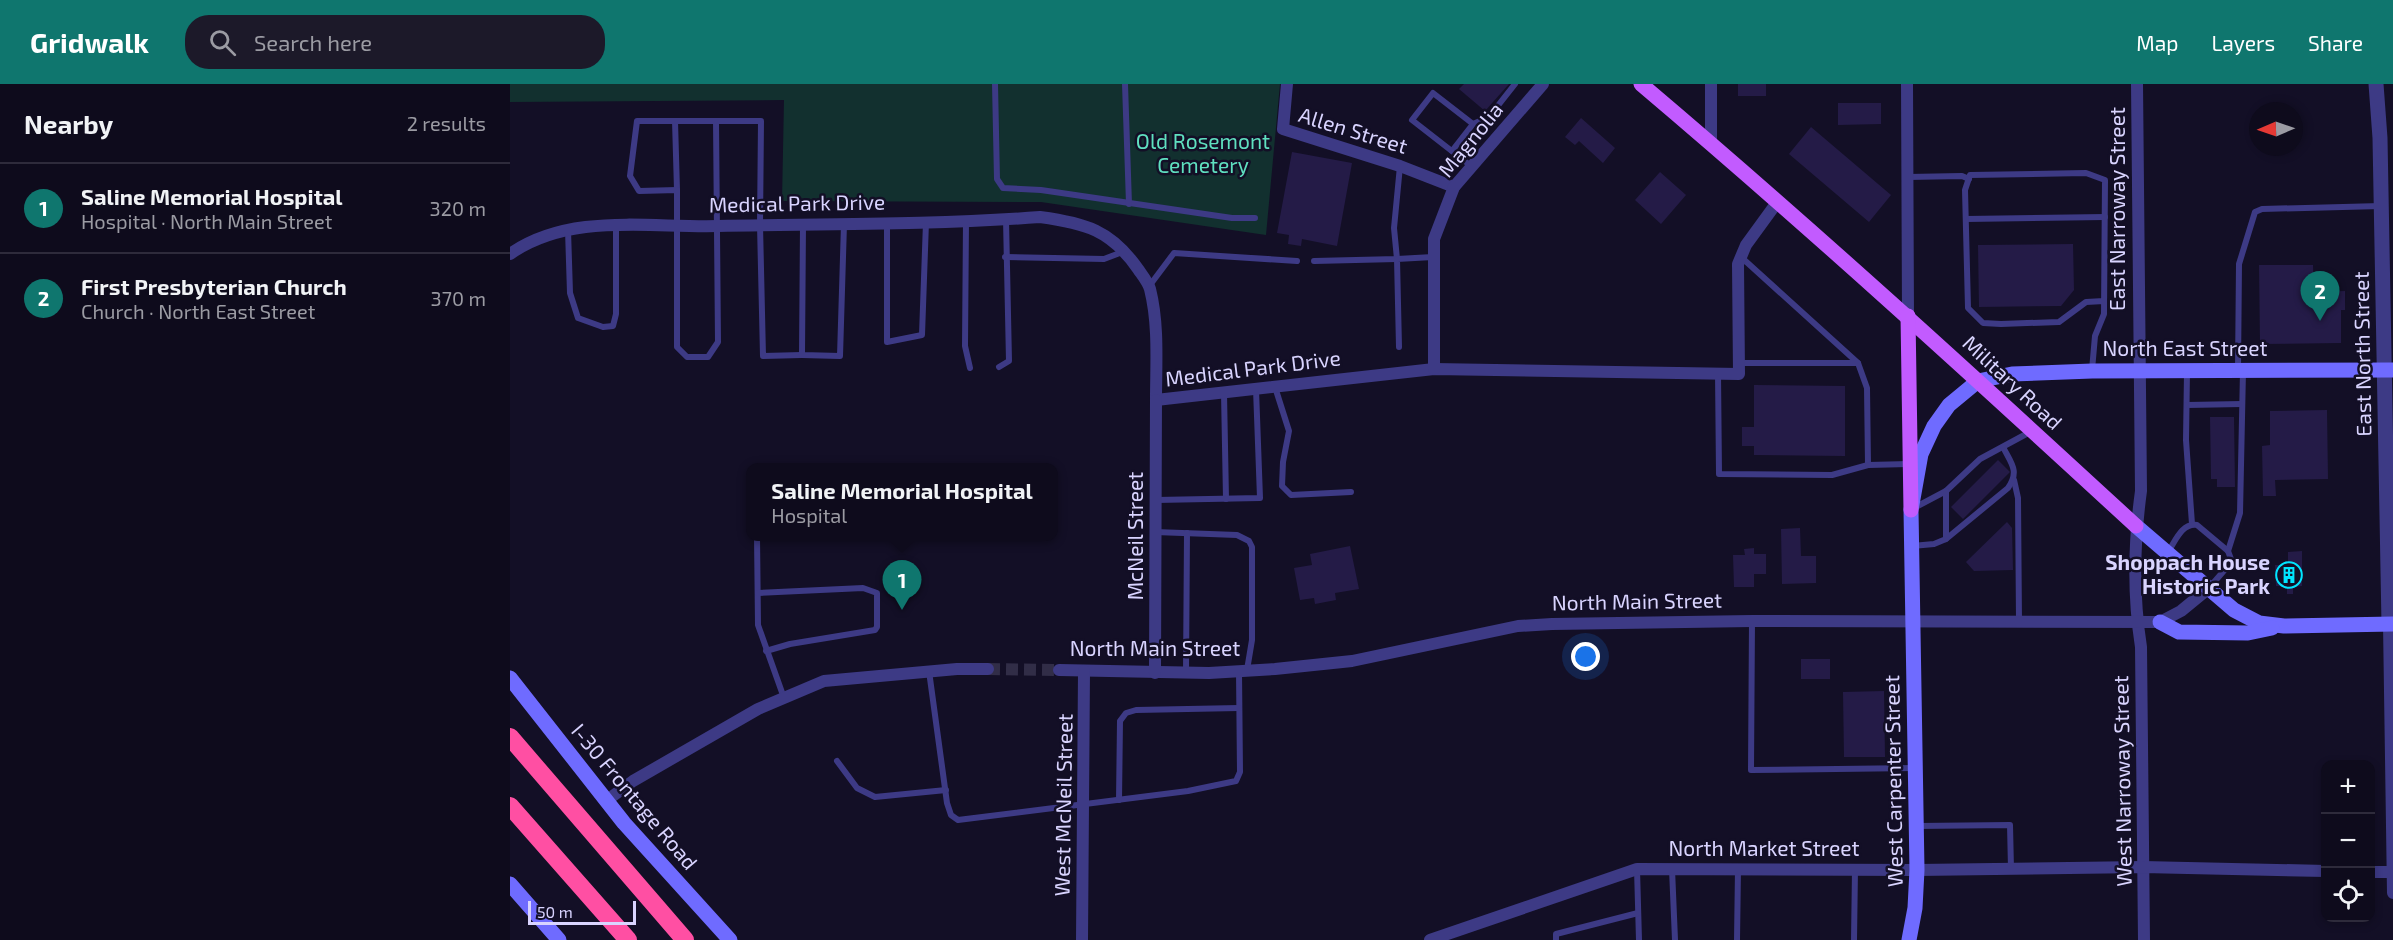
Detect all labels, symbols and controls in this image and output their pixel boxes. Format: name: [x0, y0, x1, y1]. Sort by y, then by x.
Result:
search box: [185, 15, 605, 69]
text: Gridwalk: [30, 25, 149, 59]
icon: search: [206, 26, 239, 59]
text: Search here: [254, 29, 372, 55]
text: Map: [2136, 30, 2178, 55]
text: Layers: [2211, 30, 2275, 55]
text: Share: [2308, 30, 2363, 55]
street label: Magnolia: [1432, 97, 1507, 181]
street label: Allen Street: [1296, 101, 1411, 158]
north arrow: [2249, 102, 2303, 156]
street label: East Narroway Street: [2104, 107, 2129, 311]
text: Nearby: [24, 108, 113, 139]
text: 2 results: [407, 111, 486, 135]
park label: Old Rosemont Cemetery: [1136, 128, 1270, 177]
text: Saline Memorial Hospital: [81, 183, 342, 209]
street label: Medical Park Drive: [709, 188, 885, 217]
text: 1: [39, 196, 48, 220]
text: 320 m: [430, 196, 486, 220]
text: Hospital · North Main Street: [81, 209, 332, 233]
street label: East North Street: [2348, 271, 2375, 437]
pin: 2: [2300, 272, 2340, 321]
text: First Presbyterian Church: [81, 273, 347, 299]
text: 2: [38, 286, 49, 310]
text: 370 m: [431, 286, 486, 310]
text: Church · North East Street: [81, 299, 315, 323]
street label: Military Road: [1958, 330, 2068, 434]
street label: North East Street: [2102, 335, 2268, 360]
street label: Medical Park Drive: [1164, 344, 1342, 391]
popup: [746, 463, 1058, 541]
street label: McNeil Street: [1122, 472, 1147, 600]
text: Saline Memorial Hospital: [771, 477, 1033, 503]
text: Hospital: [771, 503, 847, 527]
place label: Shoppach House Historic Park: [2105, 549, 2270, 598]
pin: 1: [882, 560, 922, 610]
building icon: Shoppach House Historic Park: [2274, 560, 2304, 590]
street label: North Main Street: [1552, 587, 1722, 614]
street label: North Main Street: [1070, 635, 1240, 660]
your location: [1571, 642, 1600, 671]
street label: West Carpenter Street: [1878, 675, 1907, 887]
street label: West Narroway Street: [2107, 675, 2136, 887]
street label: West McNeil Street: [1048, 713, 1077, 897]
street label: I-30 Frontage Road: [567, 718, 703, 874]
map controls: [2321, 760, 2375, 922]
button: +: [2321, 760, 2375, 814]
button: −: [2321, 814, 2375, 868]
street label: North Market Street: [1668, 835, 1860, 860]
button: locate: [2321, 868, 2375, 922]
scale bar: [528, 898, 636, 926]
text: 50 m: [537, 902, 573, 921]

